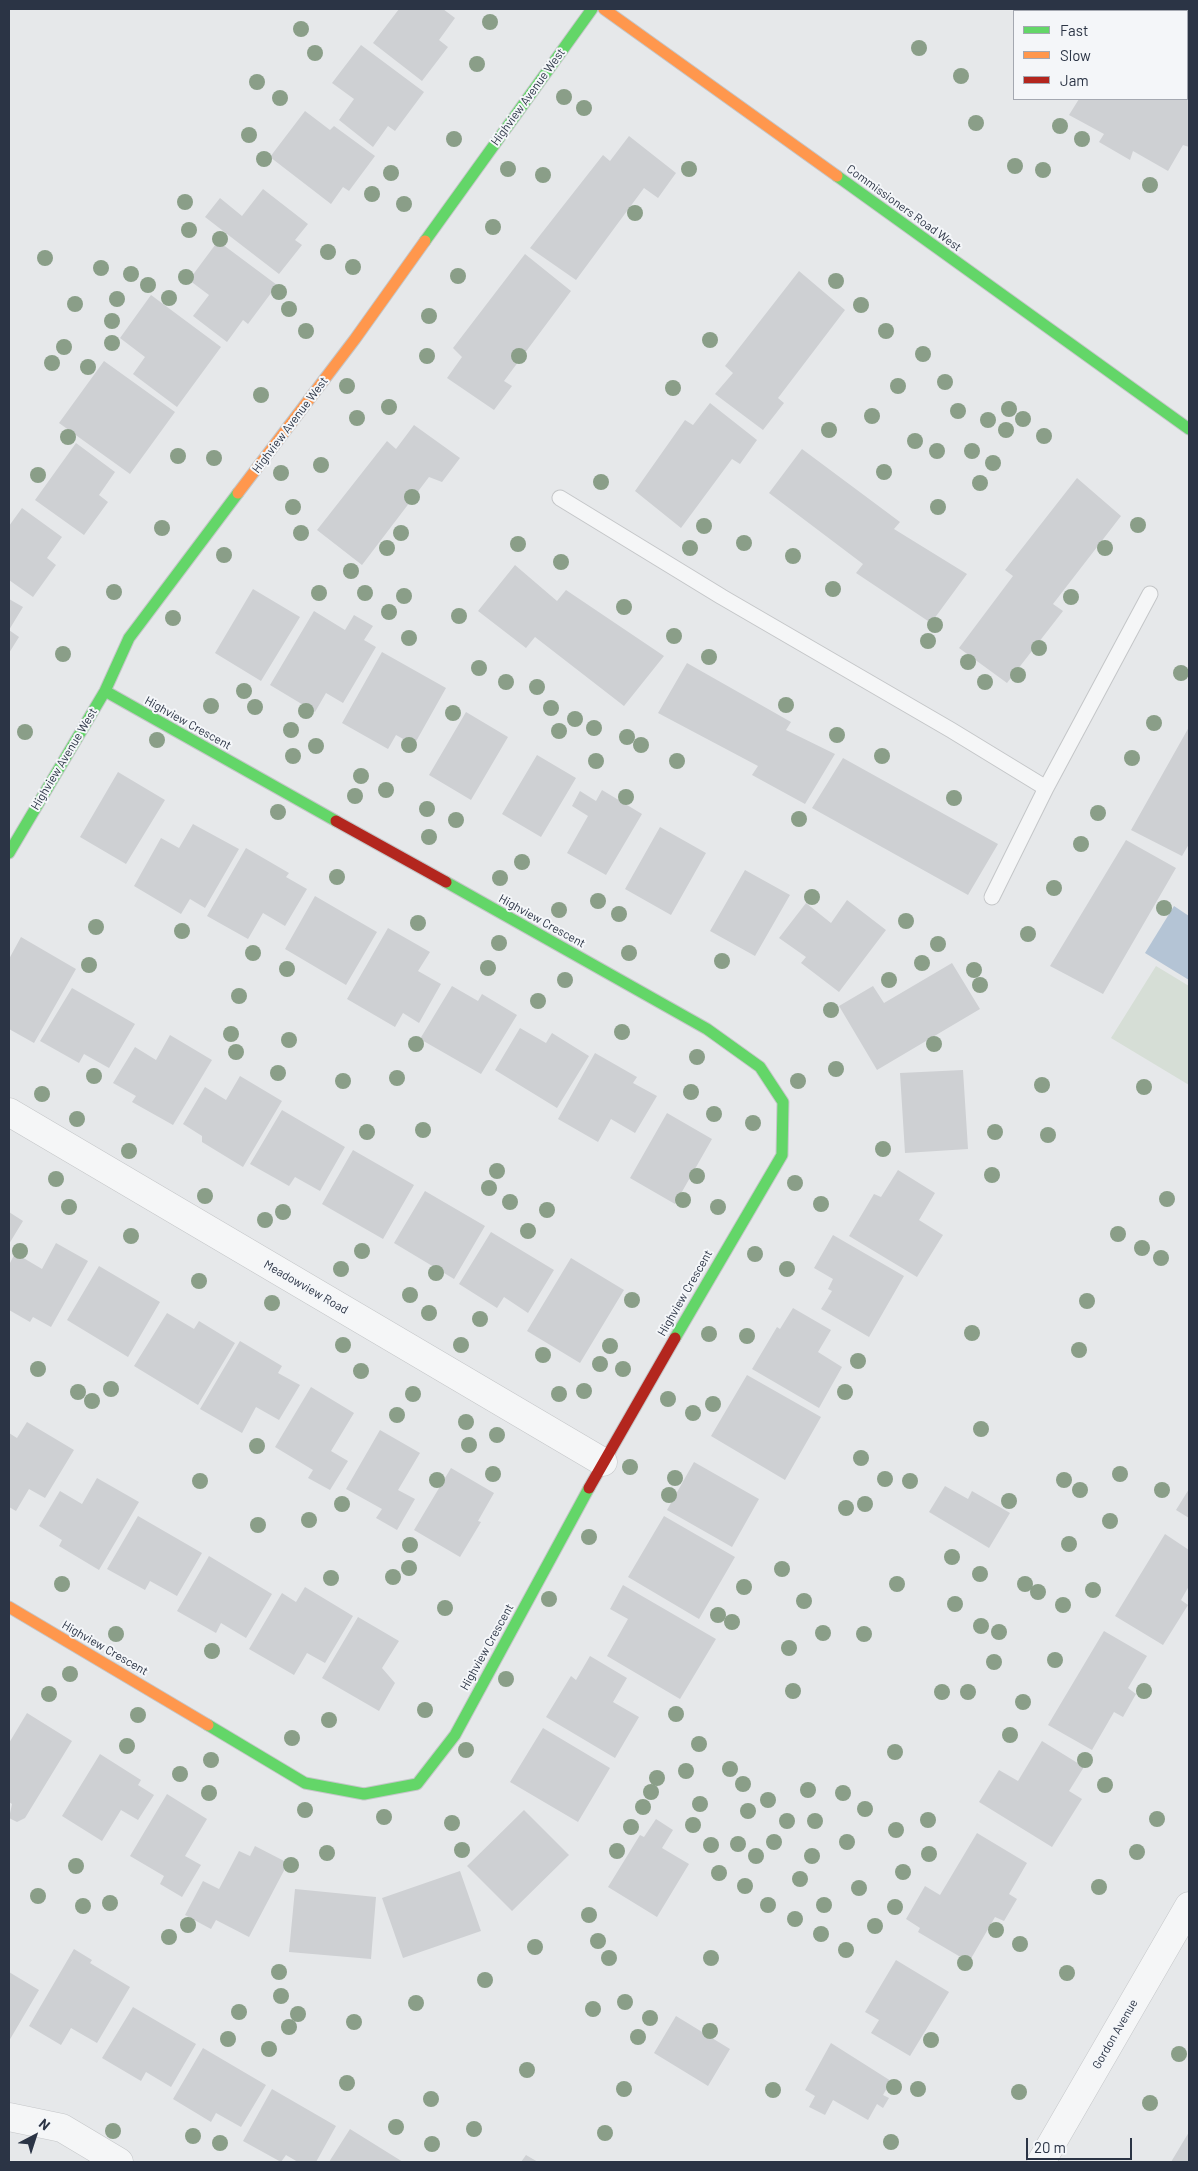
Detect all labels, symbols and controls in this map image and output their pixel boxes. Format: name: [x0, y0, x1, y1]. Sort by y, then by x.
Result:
legend: [1013, 10, 1188, 100]
text: Fast: [1060, 21, 1088, 39]
street label: Highview Avenue West: [488, 46, 568, 148]
text: Slow: [1060, 46, 1091, 64]
text: Jam: [1060, 71, 1089, 89]
street label: Commissioners Road West: [844, 162, 964, 254]
street label: Highview Avenue West: [249, 374, 331, 476]
street label: Highview Crescent: [142, 693, 234, 753]
street label: Highview Avenue West: [28, 705, 100, 813]
street label: Highview Crescent: [496, 891, 588, 951]
street label: Highview Crescent: [655, 1247, 715, 1339]
street label: Meadowview Road: [261, 1257, 351, 1317]
street label: Highview Crescent: [457, 1601, 517, 1693]
street label: Highview Crescent: [59, 1618, 151, 1678]
street label: Gordon Avenue: [1089, 1997, 1141, 2071]
north arrow: [10, 2111, 60, 2161]
text: N: [36, 2115, 54, 2134]
scale bar: [1028, 2128, 1134, 2160]
text: 20 m: [1034, 2138, 1066, 2156]

